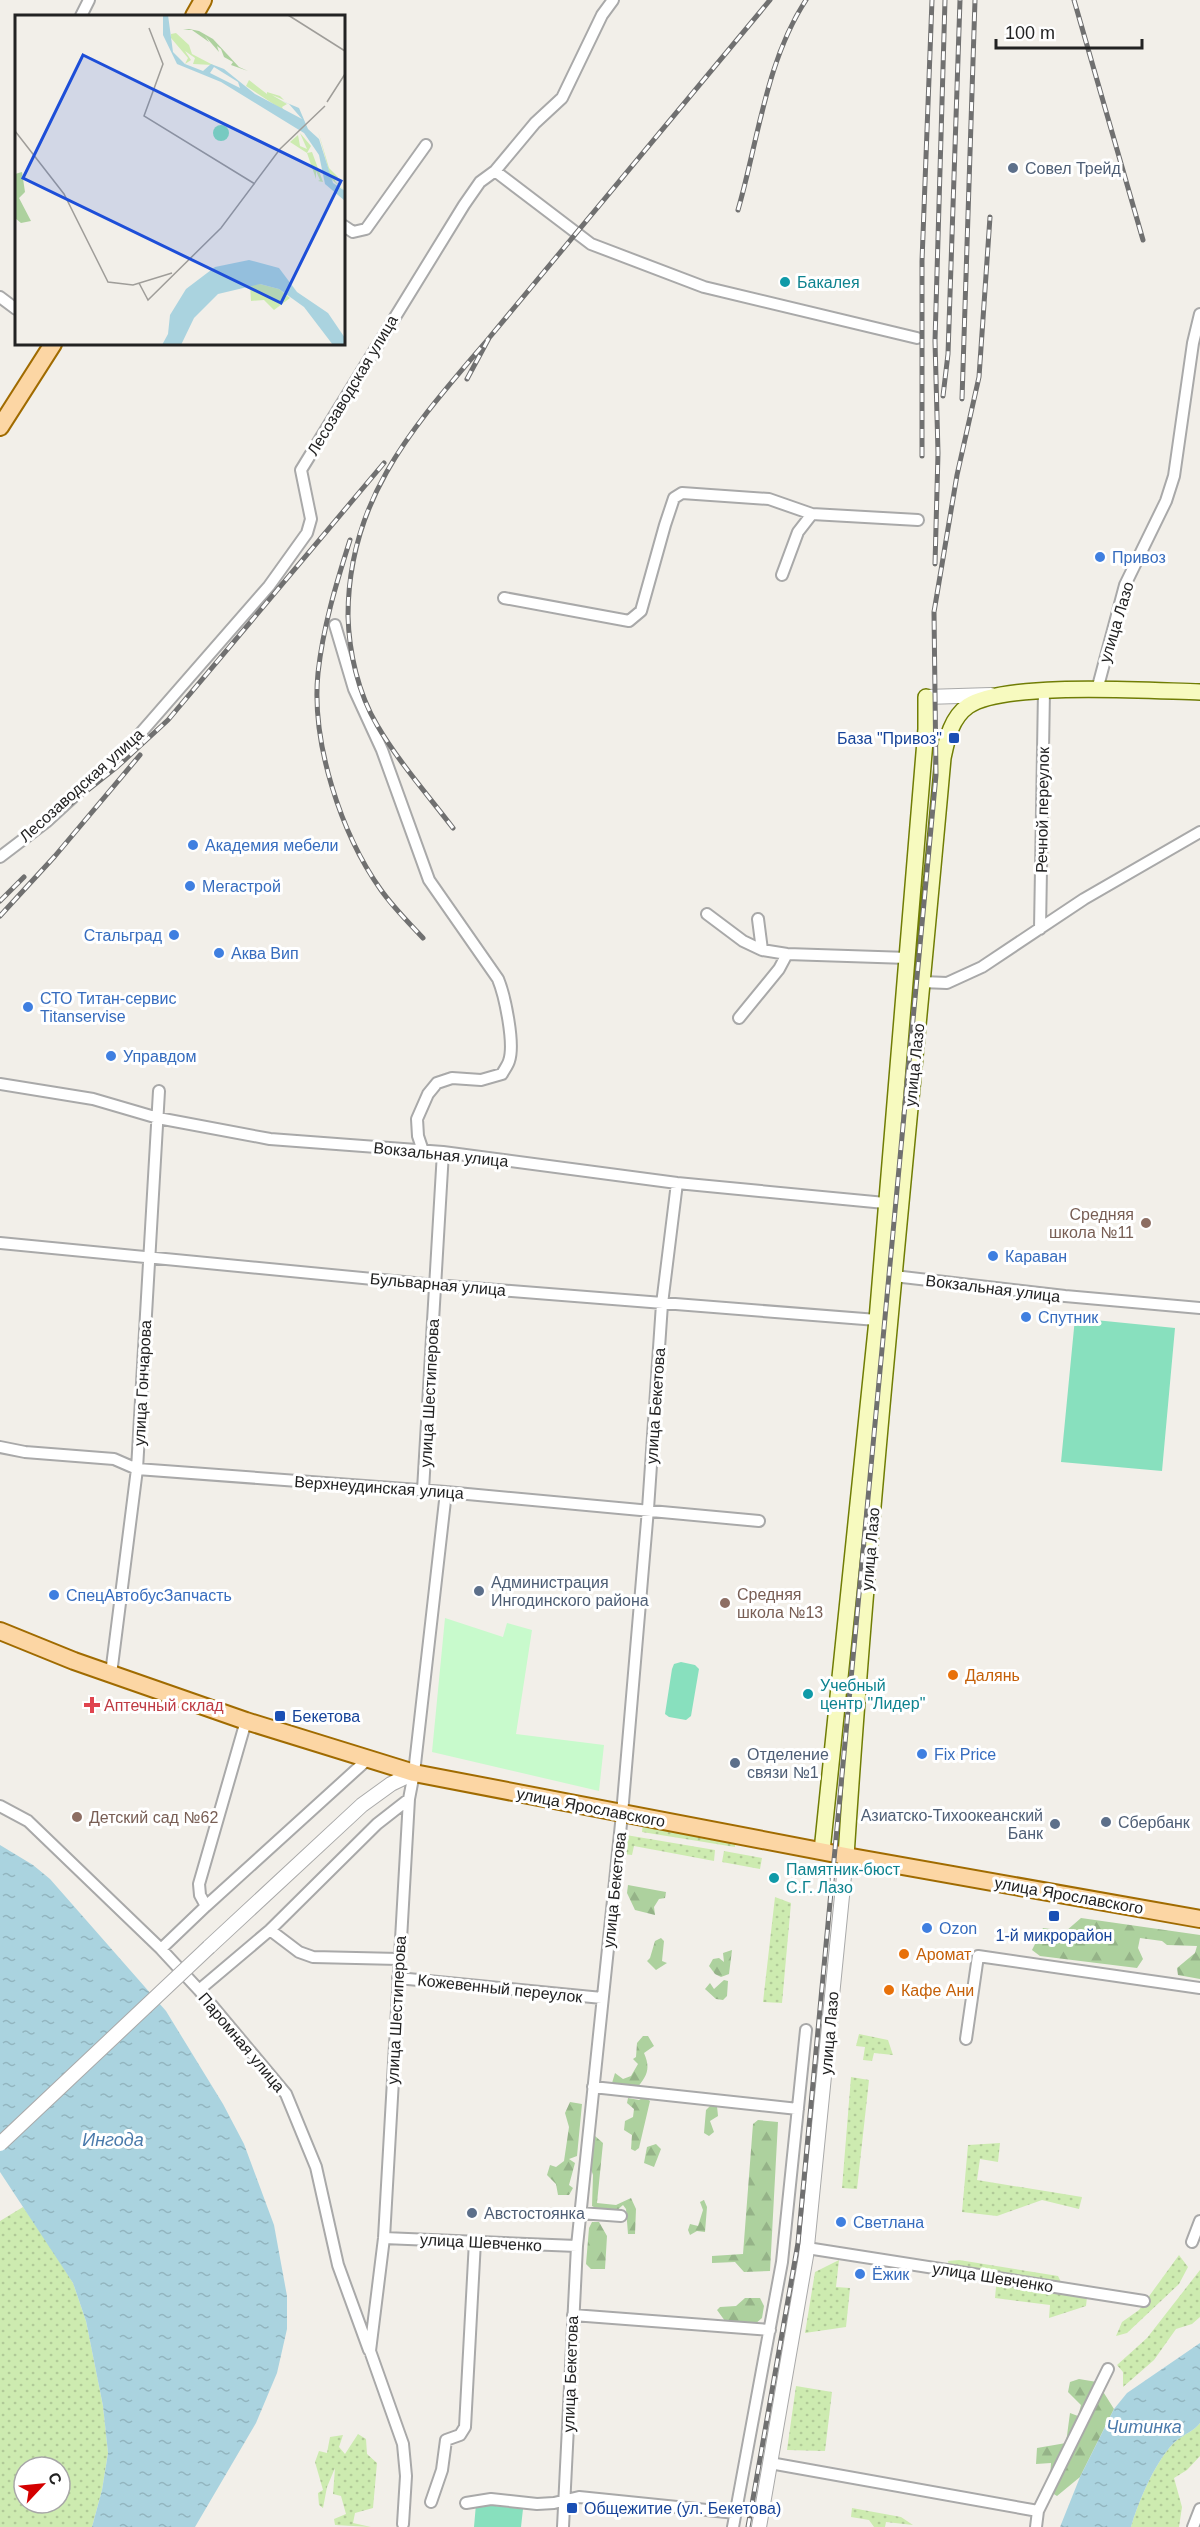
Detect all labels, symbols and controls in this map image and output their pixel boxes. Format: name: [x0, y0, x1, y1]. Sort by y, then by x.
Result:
scale bar: [996, 12, 1142, 50]
inset map: [15, 15, 345, 345]
text: 100 m: [1005, 23, 1055, 43]
place label: Совел Трейд: [1025, 160, 1122, 177]
marker: Совел Трейд: [1006, 161, 1020, 175]
place label: Бакалея: [797, 274, 860, 291]
marker: Бакалея: [778, 275, 792, 289]
street label: Лесозаводская улица: [304, 312, 401, 458]
place label: Привоз: [1112, 549, 1166, 566]
marker: Привоз: [1093, 550, 1107, 564]
street label: улица Лазо: [1096, 580, 1137, 665]
street label: Лесозаводская улица: [16, 725, 147, 845]
place label: База "Привоз": [837, 730, 942, 747]
marker: База "Привоз": [947, 731, 961, 745]
street label: Речной переулок: [1033, 746, 1052, 873]
place label: Академия мебели: [205, 837, 339, 854]
marker: Академия мебели: [186, 838, 200, 852]
place label: Мегастрой: [202, 878, 281, 895]
marker: Мегастрой: [183, 879, 197, 893]
place label: Стальград: [84, 927, 163, 944]
marker: Стальград: [167, 928, 181, 942]
place label: Аква Вип: [231, 945, 299, 962]
marker: Аква Вип: [212, 946, 226, 960]
place label: СТО Титан-сервис Titanservise: [40, 990, 176, 1025]
marker: СТО Титан-сервис Titanservise: [21, 1000, 35, 1014]
street label: улица Лазо: [902, 1022, 927, 1108]
place label: Управдом: [123, 1048, 196, 1065]
marker: Управдом: [104, 1049, 118, 1063]
street label: Вокзальная улица: [373, 1139, 509, 1170]
place label: Средняя школа №11: [1049, 1206, 1134, 1241]
marker: Средняя школа №11: [1139, 1216, 1153, 1230]
place label: Караван: [1005, 1248, 1067, 1265]
marker: Караван: [986, 1249, 1000, 1263]
street label: Бульварная улица: [369, 1270, 507, 1299]
street label: Вокзальная улица: [925, 1272, 1061, 1305]
place label: Спутник: [1038, 1309, 1099, 1326]
marker: Спутник: [1019, 1310, 1033, 1324]
street label: улица Шестиперова: [417, 1318, 442, 1468]
street label: улица Гончарова: [131, 1320, 154, 1446]
street label: улица Бекетова: [643, 1347, 668, 1465]
street label: Верхнеудинская улица: [294, 1473, 464, 1502]
street label: улица Лазо: [858, 1507, 883, 1591]
place label: Администрация Ингодинского района: [491, 1574, 649, 1609]
marker: Администрация Ингодинского района: [472, 1584, 486, 1598]
place label: Средняя школа №13: [737, 1586, 823, 1621]
place label: СпецАвтобусЗапчасть: [66, 1587, 232, 1604]
marker: СпецАвтобусЗапчасть: [47, 1588, 61, 1602]
marker: Средняя школа №13: [718, 1596, 732, 1610]
place label: Далянь: [965, 1667, 1020, 1684]
marker: Далянь: [946, 1668, 960, 1682]
place label: Учебный центр "Лидер": [820, 1677, 925, 1712]
marker: Учебный центр "Лидер": [801, 1687, 815, 1701]
place label: Аптечный склад: [104, 1697, 224, 1714]
marker: Аптечный склад: [85, 1698, 99, 1712]
place label: Бекетова: [292, 1708, 360, 1725]
marker: Бекетова: [273, 1709, 287, 1723]
place label: Отделение связи №1: [747, 1746, 829, 1781]
place label: Fix Price: [934, 1746, 996, 1763]
marker: Fix Price: [915, 1747, 929, 1761]
marker: Отделение связи №1: [728, 1756, 742, 1770]
street label: улица Ярославского: [515, 1785, 667, 1830]
place label: Азиатско-Тихоокеанский Банк: [861, 1807, 1044, 1842]
place label: Детский сад №62: [89, 1809, 218, 1826]
marker: Детский сад №62: [70, 1810, 84, 1824]
place label: Сбербанк: [1118, 1814, 1191, 1831]
marker: Сбербанк: [1099, 1815, 1113, 1829]
marker: Азиатско-Тихоокеанский Банк: [1048, 1817, 1062, 1831]
street label: улица Бекетова: [600, 1831, 629, 1949]
place label: Памятник-бюст С.Г. Лазо: [786, 1861, 901, 1896]
marker: Памятник-бюст С.Г. Лазо: [767, 1871, 781, 1885]
street label: улица Ярославского: [993, 1874, 1145, 1917]
marker: 1-й микрорайон: [1047, 1909, 1061, 1923]
place label: Ozon: [939, 1920, 977, 1937]
marker: Ozon: [920, 1921, 934, 1935]
place label: 1-й микрорайон: [996, 1927, 1112, 1944]
street label: улица Шестиперова: [384, 1935, 409, 2085]
place label: Аромат: [916, 1946, 972, 1963]
marker: Аромат: [897, 1947, 911, 1961]
street label: Кожевенный переулок: [417, 1971, 584, 2006]
place label: Кафе Ани: [901, 1982, 974, 1999]
marker: Кафе Ани: [882, 1983, 896, 1997]
street label: Паромная улица: [195, 1989, 288, 2095]
street label: улица Лазо: [817, 1991, 842, 2075]
water label: Ингода: [82, 2130, 144, 2150]
place label: Австостоянка: [484, 2205, 585, 2222]
marker: Австостоянка: [465, 2206, 479, 2220]
place label: Светлана: [853, 2214, 924, 2231]
marker: Светлана: [834, 2215, 848, 2229]
street label: улица Шевченко: [420, 2231, 542, 2254]
street label: улица Шевченко: [931, 2260, 1055, 2295]
place label: Ёжик: [872, 2266, 910, 2283]
marker: Ёжик: [853, 2267, 867, 2281]
street label: улица Бекетова: [560, 2315, 581, 2433]
water label: Читинка: [1106, 2417, 1182, 2437]
north arrow: [12, 2455, 72, 2515]
text: С: [45, 2470, 65, 2488]
place label: Общежитие (ул. Бекетова): [584, 2500, 781, 2517]
marker: Общежитие (ул. Бекетова): [565, 2501, 579, 2515]

